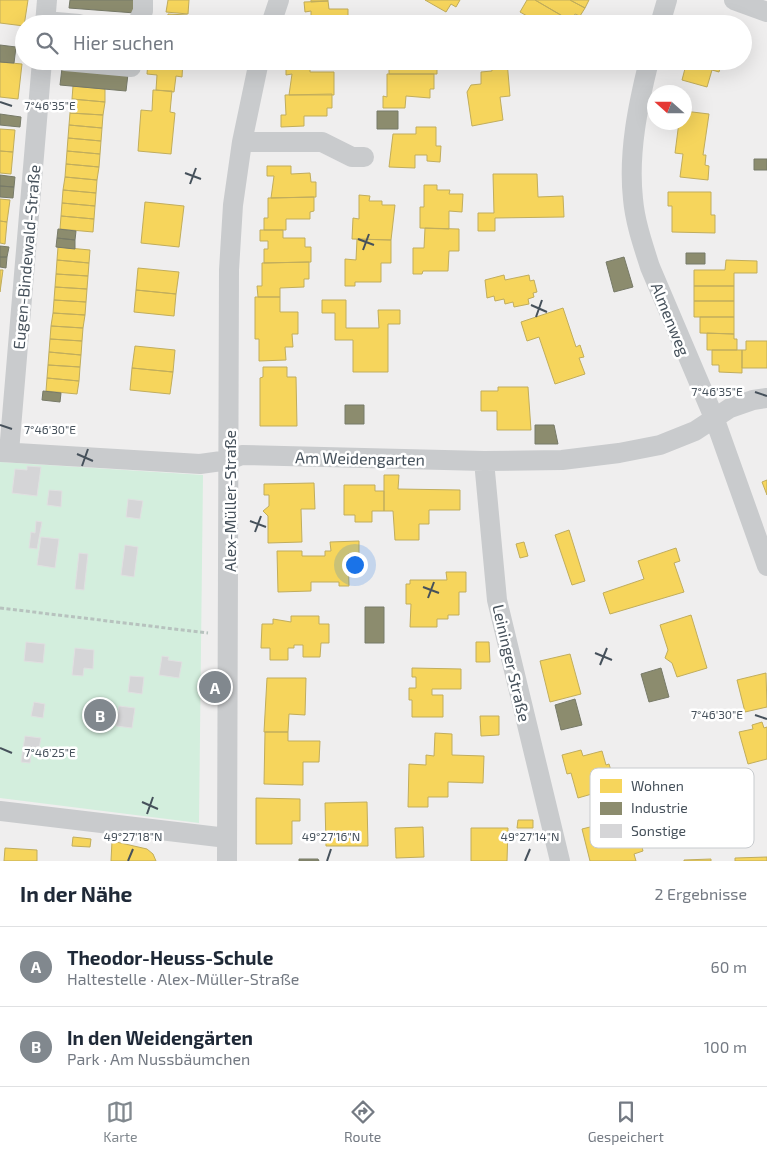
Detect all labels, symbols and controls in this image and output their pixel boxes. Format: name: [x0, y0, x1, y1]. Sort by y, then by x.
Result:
search box: [15, 15, 752, 70]
icon: search: [33, 29, 61, 57]
text: Hier suchen: [73, 31, 174, 54]
north arrow: [647, 85, 692, 130]
text: 7°46'35"E: [24, 98, 76, 112]
street label: Eugen-Bindewald-Straße: [8, 164, 44, 350]
street label: Almenweg: [648, 280, 694, 358]
text: 7°46'35"E: [691, 384, 743, 398]
text: 7°46'30"E: [24, 422, 76, 436]
street label: Alex-Müller-Straße: [220, 430, 239, 572]
street label: Am Weidengarten: [295, 447, 425, 469]
your location: [342, 552, 368, 578]
street label: Leininger Straße: [489, 602, 535, 724]
pin: A: [199, 668, 231, 706]
pin: B: [84, 696, 116, 734]
text: 7°46'30"E: [691, 707, 743, 721]
text: 7°46'25"E: [24, 745, 76, 759]
legend: [590, 768, 754, 848]
text: Wohnen: [631, 777, 684, 794]
text: Industrie: [631, 799, 688, 816]
text: Sonstige: [631, 822, 686, 839]
text: 49°27'18"N: [104, 829, 162, 843]
text: 49°27'16"N: [302, 829, 360, 843]
text: 49°27'14"N: [501, 829, 559, 843]
text: In der Nähe: [20, 881, 132, 906]
text: 2 Ergebnisse: [654, 884, 747, 903]
text: Theodor-Heuss-Schule: [67, 946, 273, 969]
text: A: [31, 957, 41, 976]
text: 60 m: [711, 957, 747, 976]
text: Haltestelle · Alex-Müller-Straße: [67, 969, 299, 988]
text: In den Weidengärten: [67, 1026, 253, 1049]
text: B: [31, 1037, 41, 1056]
text: 100 m: [704, 1037, 747, 1056]
text: Park · Am Nussbäumchen: [67, 1049, 250, 1068]
tab: Karte: [103, 1098, 138, 1145]
tab: Route: [344, 1098, 381, 1145]
tab: Gespeichert: [588, 1098, 664, 1145]

